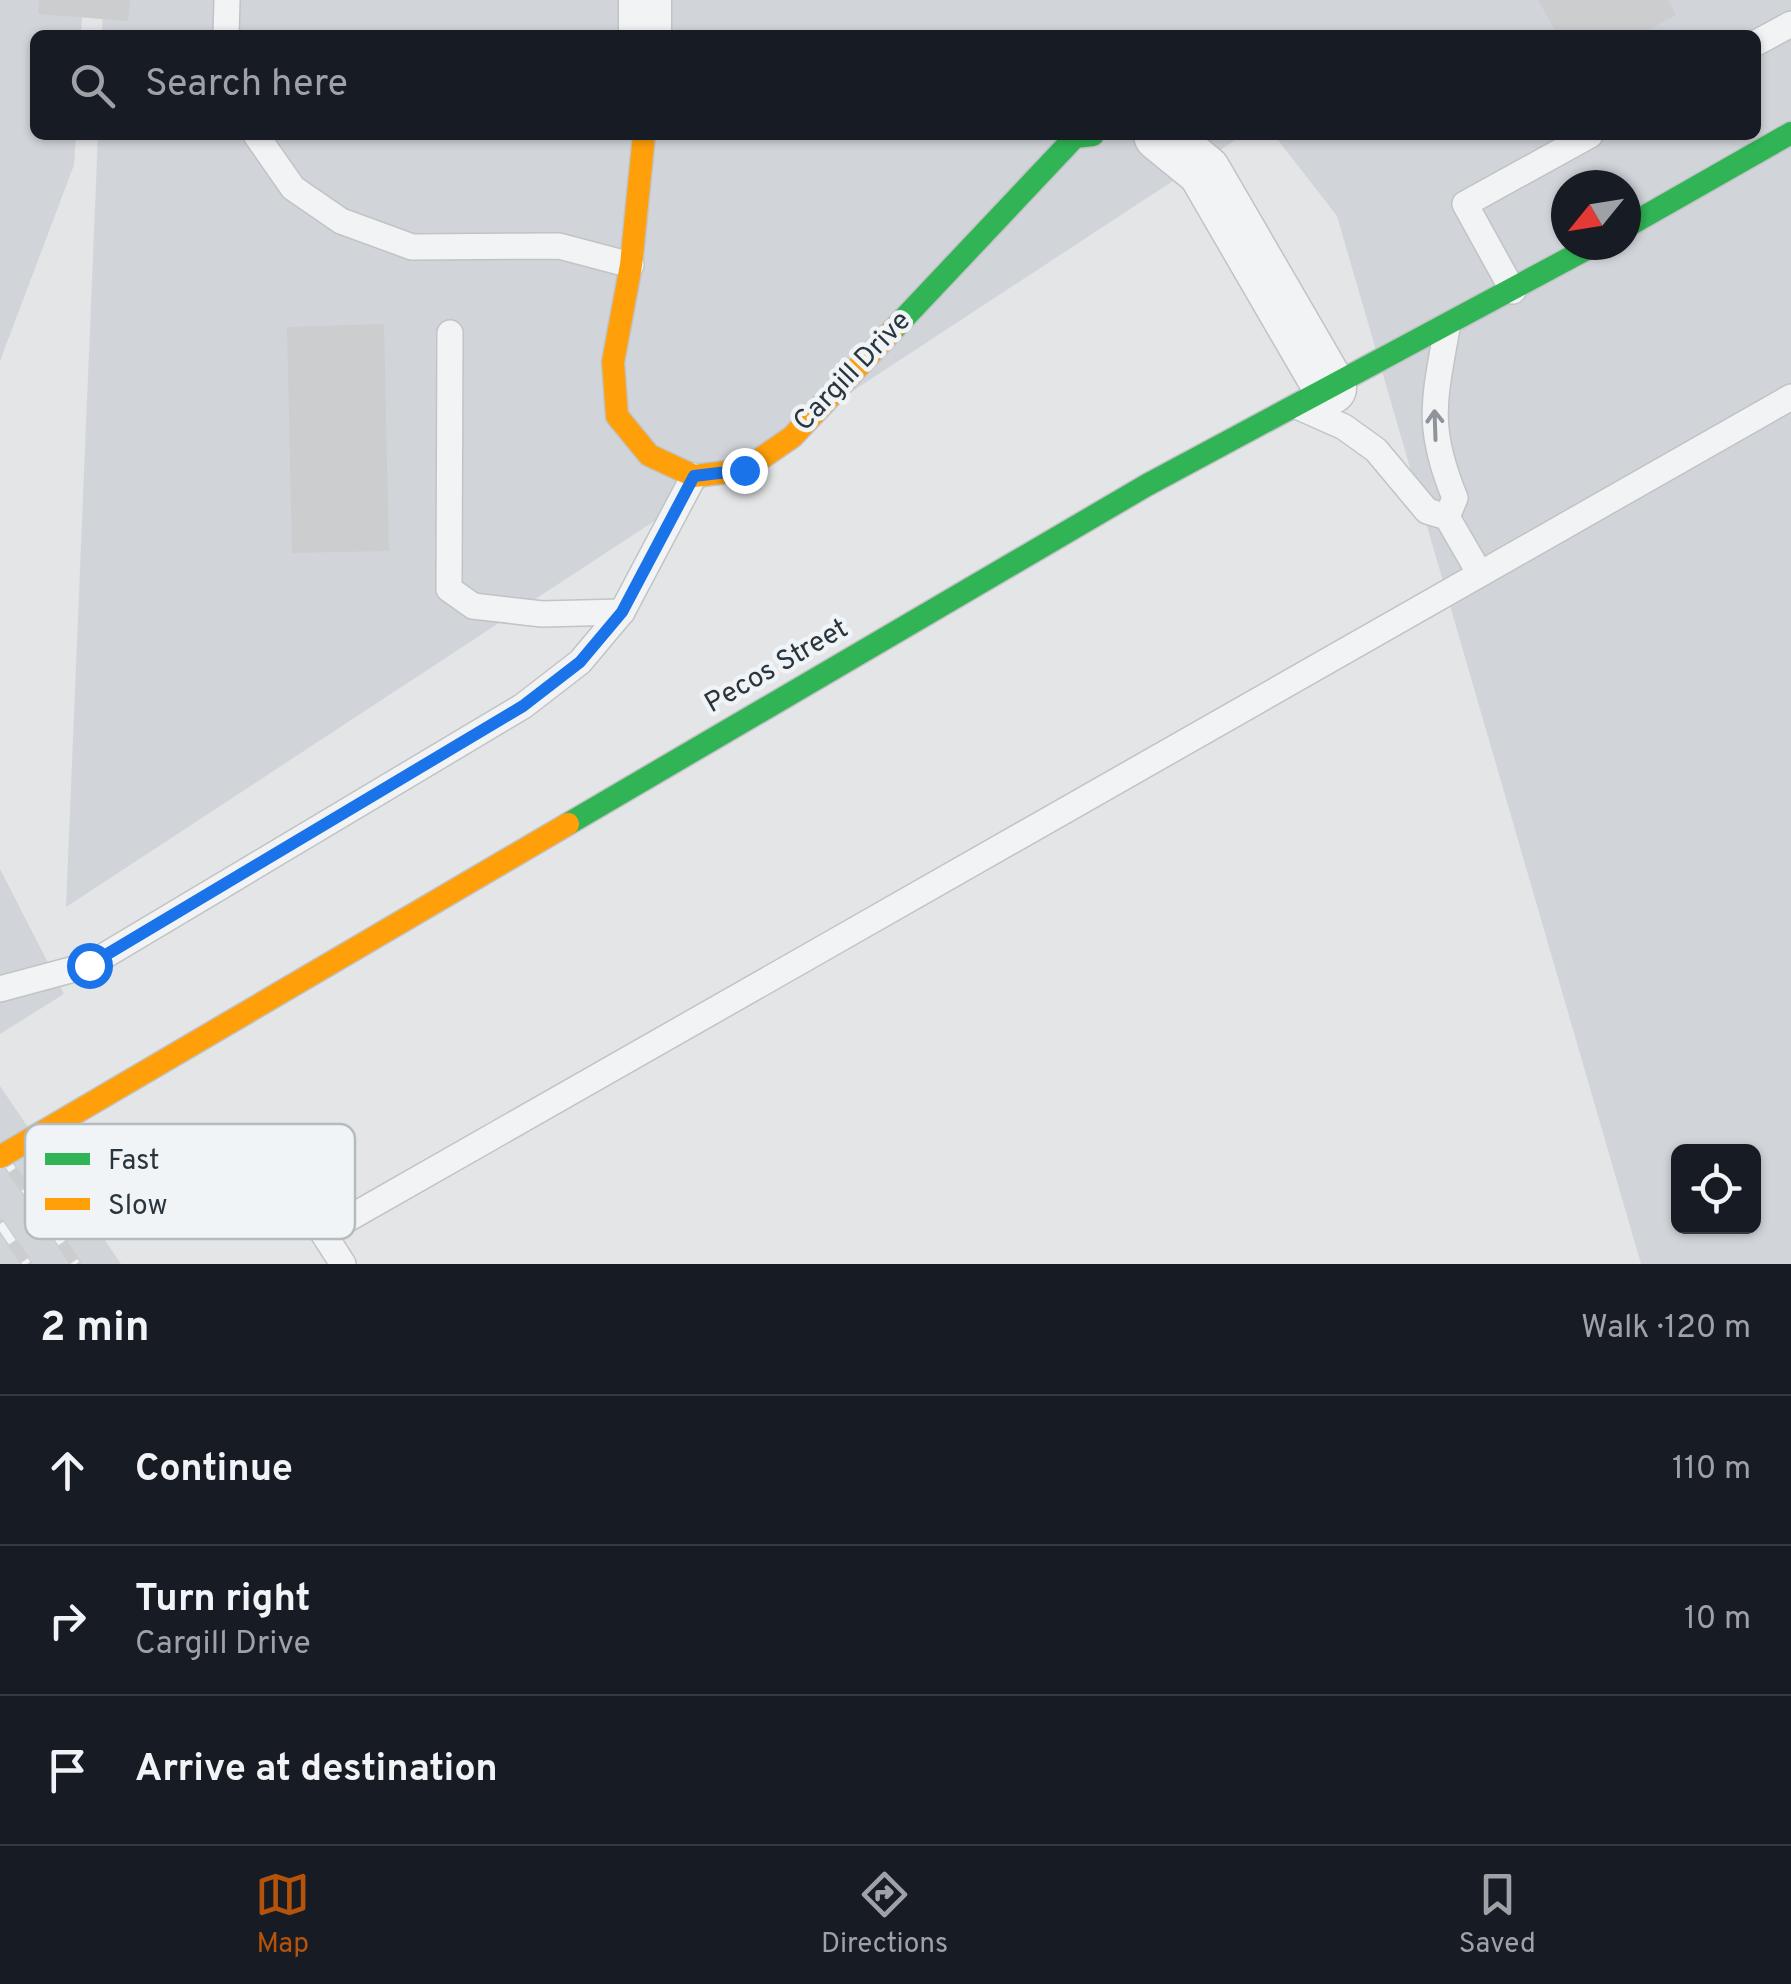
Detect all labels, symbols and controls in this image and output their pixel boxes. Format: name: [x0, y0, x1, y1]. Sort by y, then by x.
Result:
search box: [30, 30, 1761, 140]
icon: search: [65, 58, 120, 113]
text: Search here: [145, 61, 348, 110]
north arrow: [1551, 170, 1641, 260]
street label: Cargill Drive: [787, 304, 919, 440]
one-way arrow: [1426, 409, 1445, 441]
route end: [722, 448, 768, 494]
street label: Pecos Street: [699, 611, 855, 723]
route start: [67, 943, 113, 989]
legend: [25, 1124, 355, 1239]
text: Fast: [108, 1144, 160, 1180]
map controls: [1671, 1144, 1761, 1234]
button: locate: [1671, 1144, 1761, 1234]
text: Slow: [108, 1189, 167, 1225]
text: 2 min: [40, 1303, 150, 1356]
text: Walk · 120 m: [1581, 1309, 1751, 1349]
icon: ahead: [40, 1443, 95, 1498]
text: Continue: [135, 1446, 293, 1495]
text: 110 m: [1672, 1450, 1751, 1490]
text: Turn right: [135, 1576, 310, 1625]
icon: right: [40, 1593, 95, 1648]
text: 10 m: [1684, 1600, 1751, 1640]
text: Cargill Drive: [135, 1625, 311, 1665]
icon: arrive: [40, 1743, 95, 1798]
text: Arrive at destination: [135, 1746, 498, 1795]
tab: Map: [255, 1867, 310, 1963]
tab: Directions: [821, 1867, 948, 1963]
tab: Saved: [1459, 1867, 1536, 1963]

